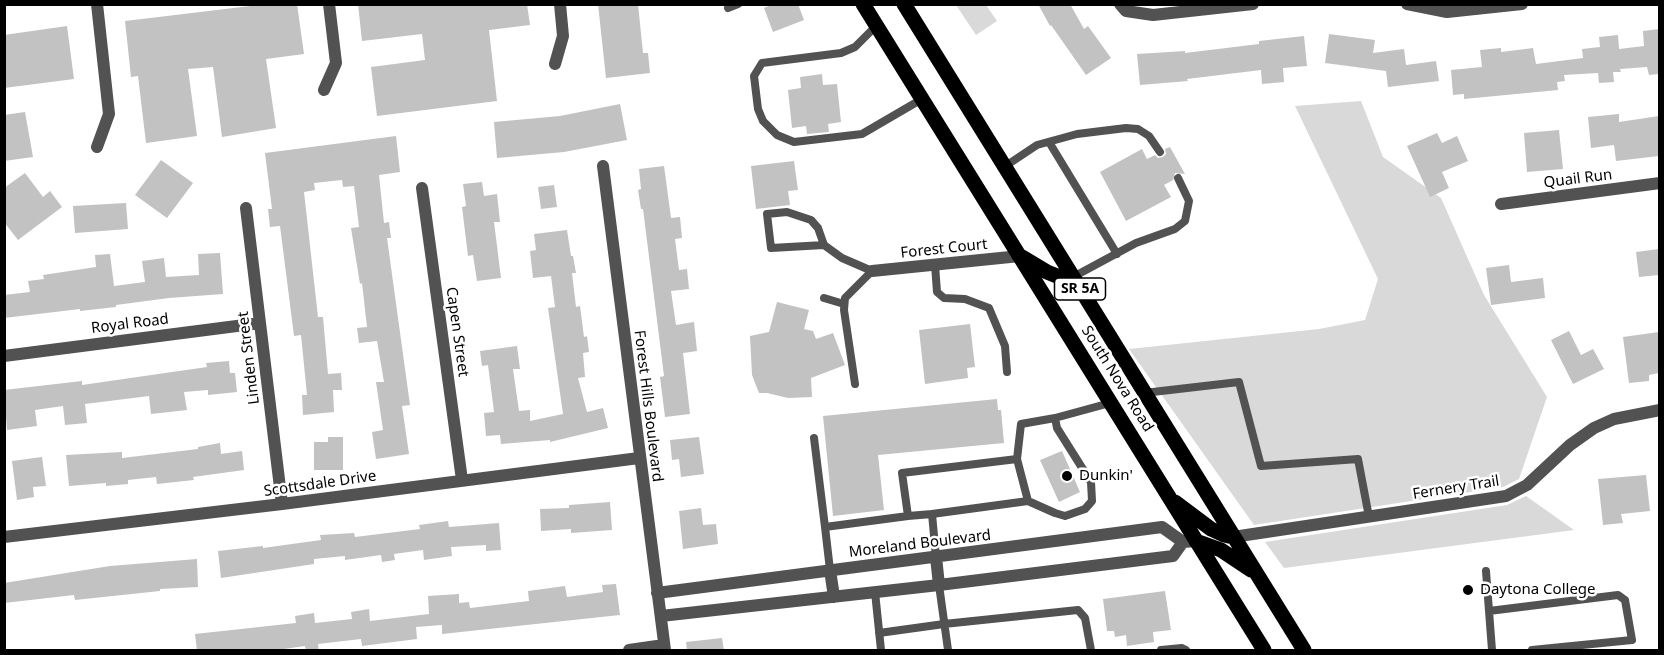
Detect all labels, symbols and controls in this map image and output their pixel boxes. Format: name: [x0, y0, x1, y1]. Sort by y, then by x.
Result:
street label: Quail Run: [1543, 166, 1613, 192]
street label: Forest Court: [900, 235, 988, 263]
road number: SR 5A: [1054, 278, 1106, 300]
street label: Capen Street: [442, 286, 472, 378]
street label: Royal Road: [90, 310, 170, 338]
street label: Linden Street: [234, 310, 264, 406]
street label: South Nova Road: [1077, 323, 1157, 435]
street label: Forest Hills Boulevard: [630, 329, 666, 483]
street label: Scottsdale Drive: [263, 467, 377, 501]
place label: Dunkin': [1079, 467, 1133, 485]
marker: Dunkin': [1060, 469, 1074, 483]
street label: Fernery Trail: [1411, 472, 1501, 504]
street label: Moreland Boulevard: [848, 526, 992, 562]
place label: Daytona College: [1480, 581, 1596, 599]
marker: Daytona College: [1461, 583, 1475, 597]

